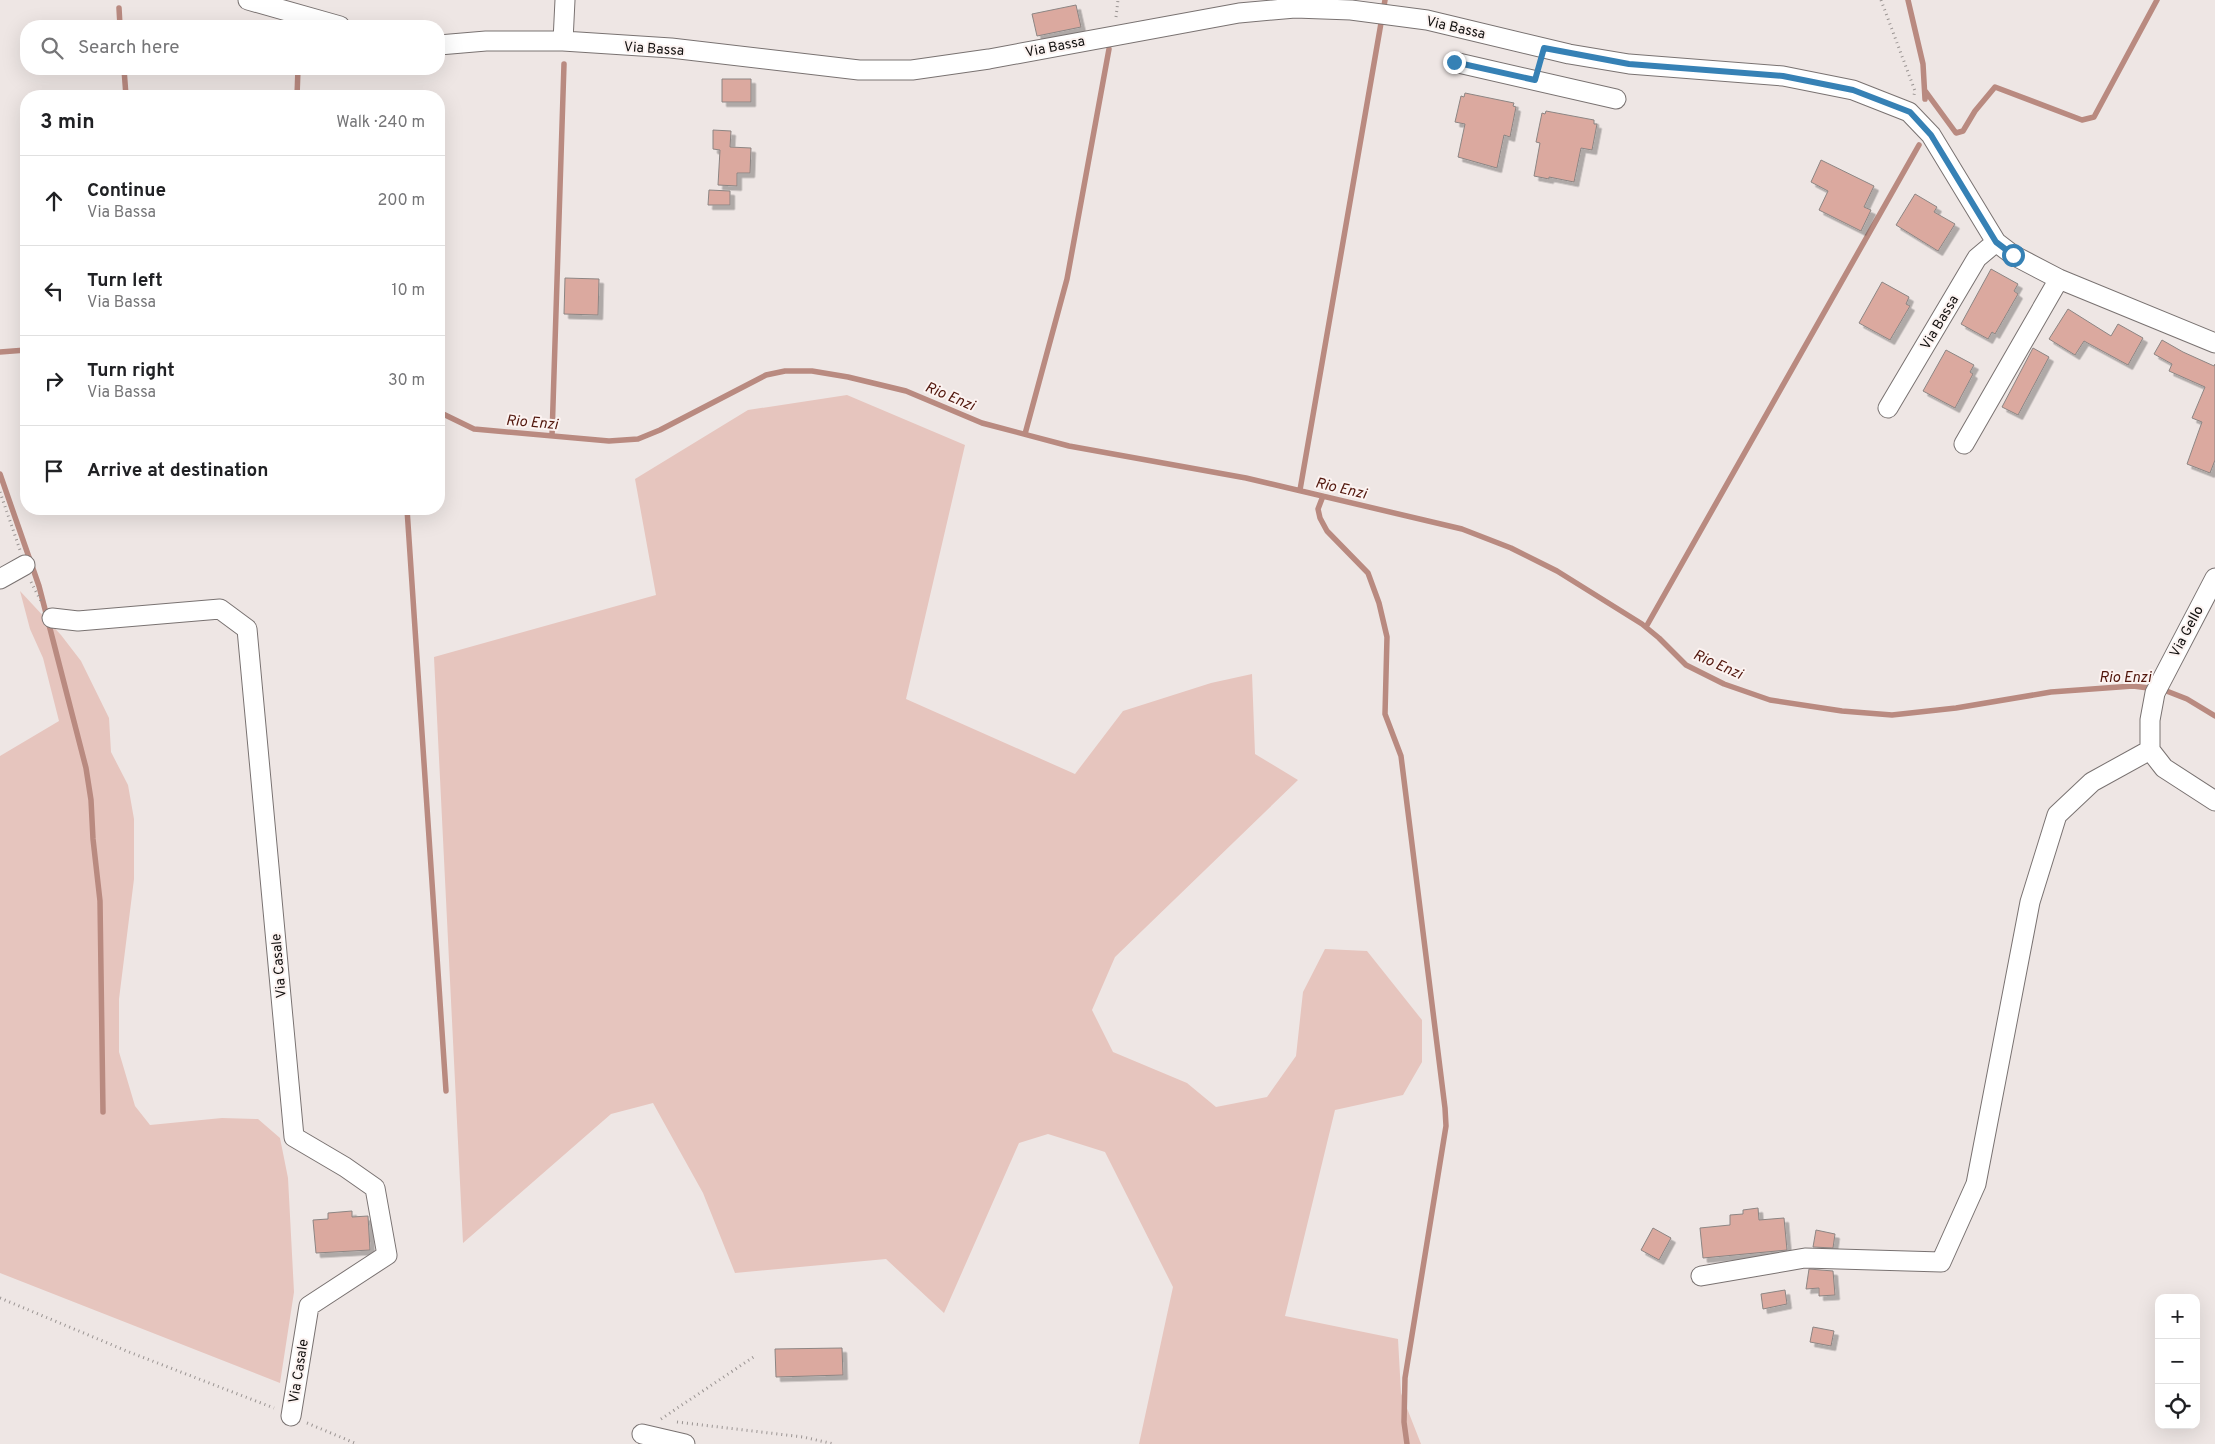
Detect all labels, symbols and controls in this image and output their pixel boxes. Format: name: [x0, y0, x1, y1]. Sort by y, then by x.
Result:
street label: Via Bassa: [1424, 13, 1487, 44]
search box: [20, 20, 445, 75]
street label: Via Bassa: [1024, 33, 1087, 62]
icon: search: [38, 34, 66, 62]
text: Search here: [78, 36, 180, 60]
street label: Via Bassa: [623, 39, 685, 60]
route end: [1443, 51, 1466, 74]
text: 3 min: [40, 109, 95, 136]
text: Walk · 240 m: [336, 113, 425, 133]
text: Continue: [87, 179, 166, 203]
icon: ahead: [40, 187, 68, 215]
text: 200 m: [377, 191, 425, 211]
text: Via Bassa: [87, 203, 156, 223]
route start: [2002, 244, 2025, 267]
text: Turn left: [87, 269, 163, 293]
icon: left: [40, 277, 68, 305]
text: 10 m: [391, 281, 425, 301]
text: Via Bassa: [87, 293, 156, 313]
street label: Via Bassa: [1917, 293, 1963, 353]
text: Turn right: [87, 359, 175, 383]
icon: right: [40, 367, 68, 395]
text: 30 m: [388, 371, 425, 391]
water label: Rio Enzi: [922, 378, 978, 417]
text: Via Bassa: [87, 383, 156, 403]
water label: Rio Enzi: [505, 412, 560, 435]
icon: arrive: [40, 457, 68, 485]
text: Arrive at destination: [87, 459, 268, 483]
water label: Rio Enzi: [1313, 474, 1369, 505]
street label: Via Gello: [2167, 603, 2208, 660]
water label: Rio Enzi: [1690, 646, 1746, 685]
water label: Rio Enzi: [2099, 669, 2152, 688]
street label: Via Casale: [268, 933, 291, 999]
map controls: [2155, 1294, 2200, 1429]
button: +: [2155, 1294, 2200, 1339]
street label: Via Casale: [286, 1338, 313, 1405]
button: −: [2155, 1339, 2200, 1384]
button: locate: [2155, 1384, 2200, 1429]

